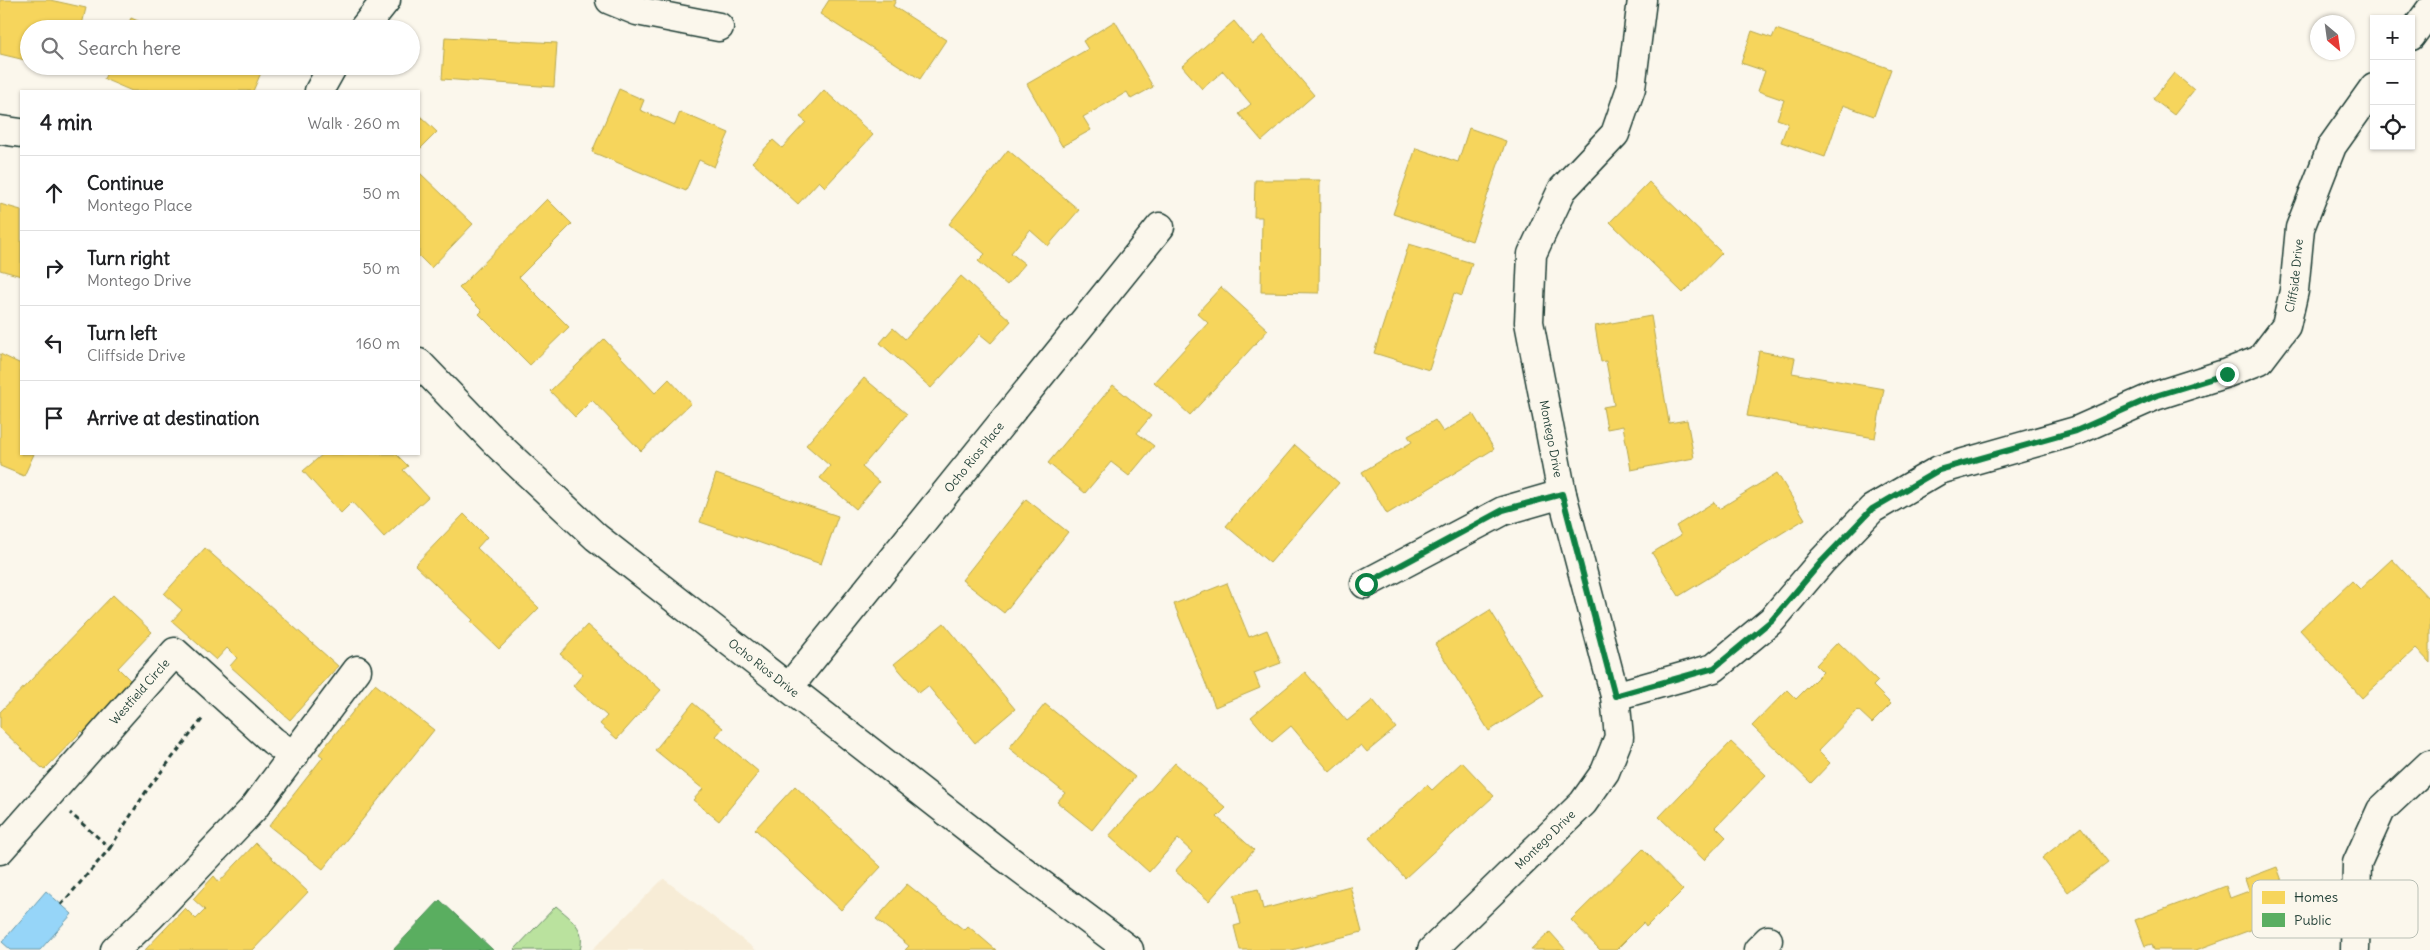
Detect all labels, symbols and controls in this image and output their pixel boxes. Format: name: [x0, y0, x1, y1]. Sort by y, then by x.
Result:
north arrow: [2310, 15, 2355, 60]
map controls: [2370, 15, 2415, 150]
button: +: [2370, 15, 2415, 60]
search box: [20, 20, 420, 75]
icon: search: [38, 34, 66, 62]
text: Search here: [78, 36, 181, 60]
button: −: [2370, 60, 2415, 105]
button: locate: [2370, 105, 2415, 150]
text: 4 min: [40, 109, 92, 136]
text: Walk · 260 m: [308, 113, 400, 133]
text: Continue: [87, 171, 164, 195]
icon: ahead: [40, 179, 68, 207]
text: 50 m: [362, 183, 400, 203]
text: Montego Place: [87, 195, 192, 215]
street label: Cliffside Drive: [2281, 238, 2306, 314]
text: Turn right: [87, 246, 170, 270]
icon: right: [40, 254, 68, 282]
text: 50 m: [362, 258, 400, 278]
text: Montego Drive: [87, 270, 191, 290]
text: Turn left: [87, 321, 157, 345]
icon: left: [40, 329, 68, 357]
text: 160 m: [356, 333, 400, 353]
text: Cliffside Drive: [87, 345, 186, 365]
route end: [2216, 363, 2239, 386]
street label: Montego Drive: [1537, 399, 1566, 479]
icon: arrive: [40, 404, 68, 432]
text: Arrive at destination: [87, 406, 260, 430]
street label: Ocho Rios Place: [941, 419, 1007, 495]
route start: [1355, 573, 1378, 596]
street label: Ocho Rios Drive: [725, 635, 802, 700]
street label: Westfield Circle: [106, 656, 172, 728]
street label: Montego Drive: [1512, 807, 1578, 872]
legend: [2252, 880, 2418, 938]
text: Homes: [2294, 888, 2338, 906]
text: Public: [2294, 911, 2332, 929]

